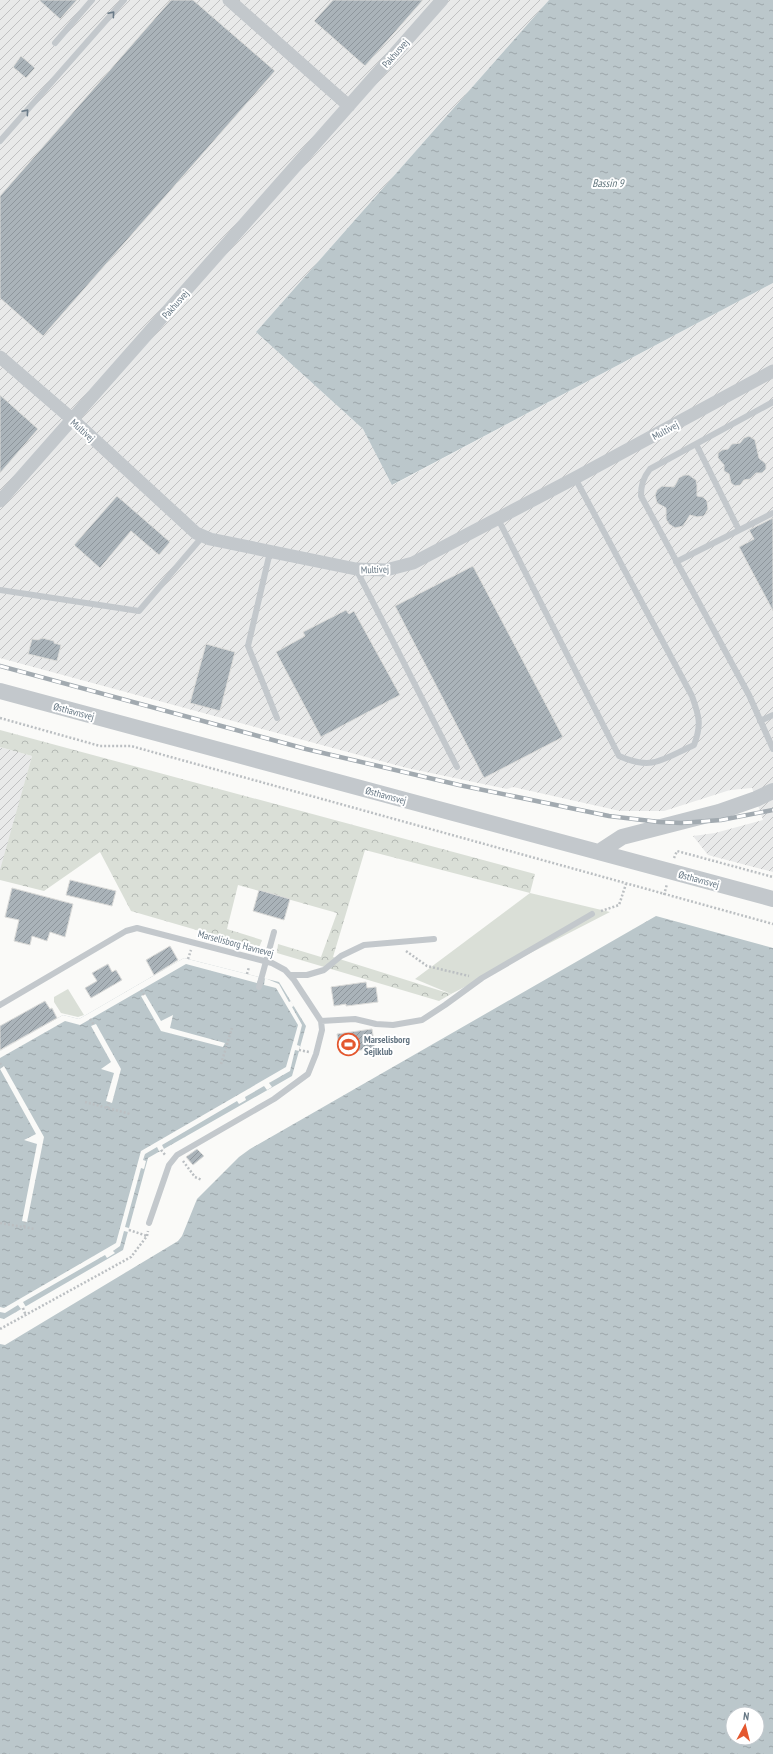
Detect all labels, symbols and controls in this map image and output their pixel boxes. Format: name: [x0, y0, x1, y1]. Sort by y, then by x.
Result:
one-way arrow: [107, 12, 114, 19]
street label: Pakhusvej: [379, 36, 412, 71]
one-way arrow: [21, 109, 28, 117]
water label: Bassin 9: [592, 176, 626, 190]
street label: Pakhusvej: [159, 287, 192, 322]
street label: Multivej: [68, 416, 97, 445]
street label: Multivej: [650, 418, 681, 443]
street label: Multivej: [361, 563, 389, 576]
street label: Østhavnsvej: [52, 700, 96, 723]
street label: Østhavnsvej: [364, 784, 408, 807]
street label: Østhavnsvej: [677, 868, 721, 891]
street label: Marselisborg Havnevej: [196, 927, 275, 960]
sports icon: Marselisborg Sejlklub: [336, 1032, 362, 1058]
place label: Marselisborg Sejlklub: [364, 1033, 410, 1058]
north arrow: [725, 1706, 765, 1746]
text: N: [742, 1709, 750, 1723]

